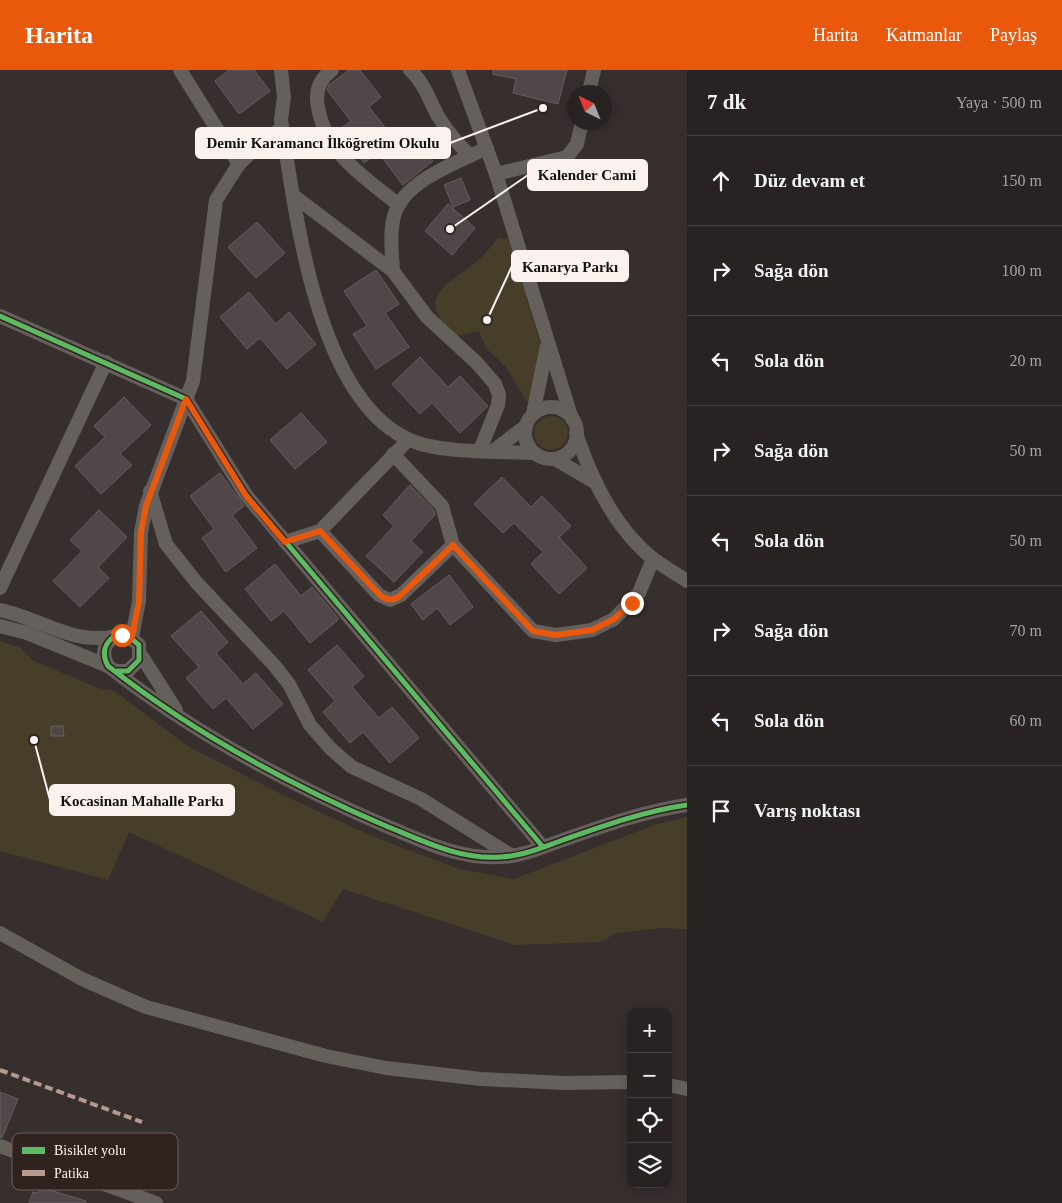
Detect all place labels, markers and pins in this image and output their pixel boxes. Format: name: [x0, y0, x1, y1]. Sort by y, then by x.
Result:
callout: Demir Karamancı İlköğretim Okulu: [196, 128, 450, 158]
callout: Kalender Cami: [528, 160, 647, 190]
callout: Kanarya Parkı: [512, 251, 628, 281]
callout: Kocasinan Mahalle Parkı: [50, 785, 234, 815]

